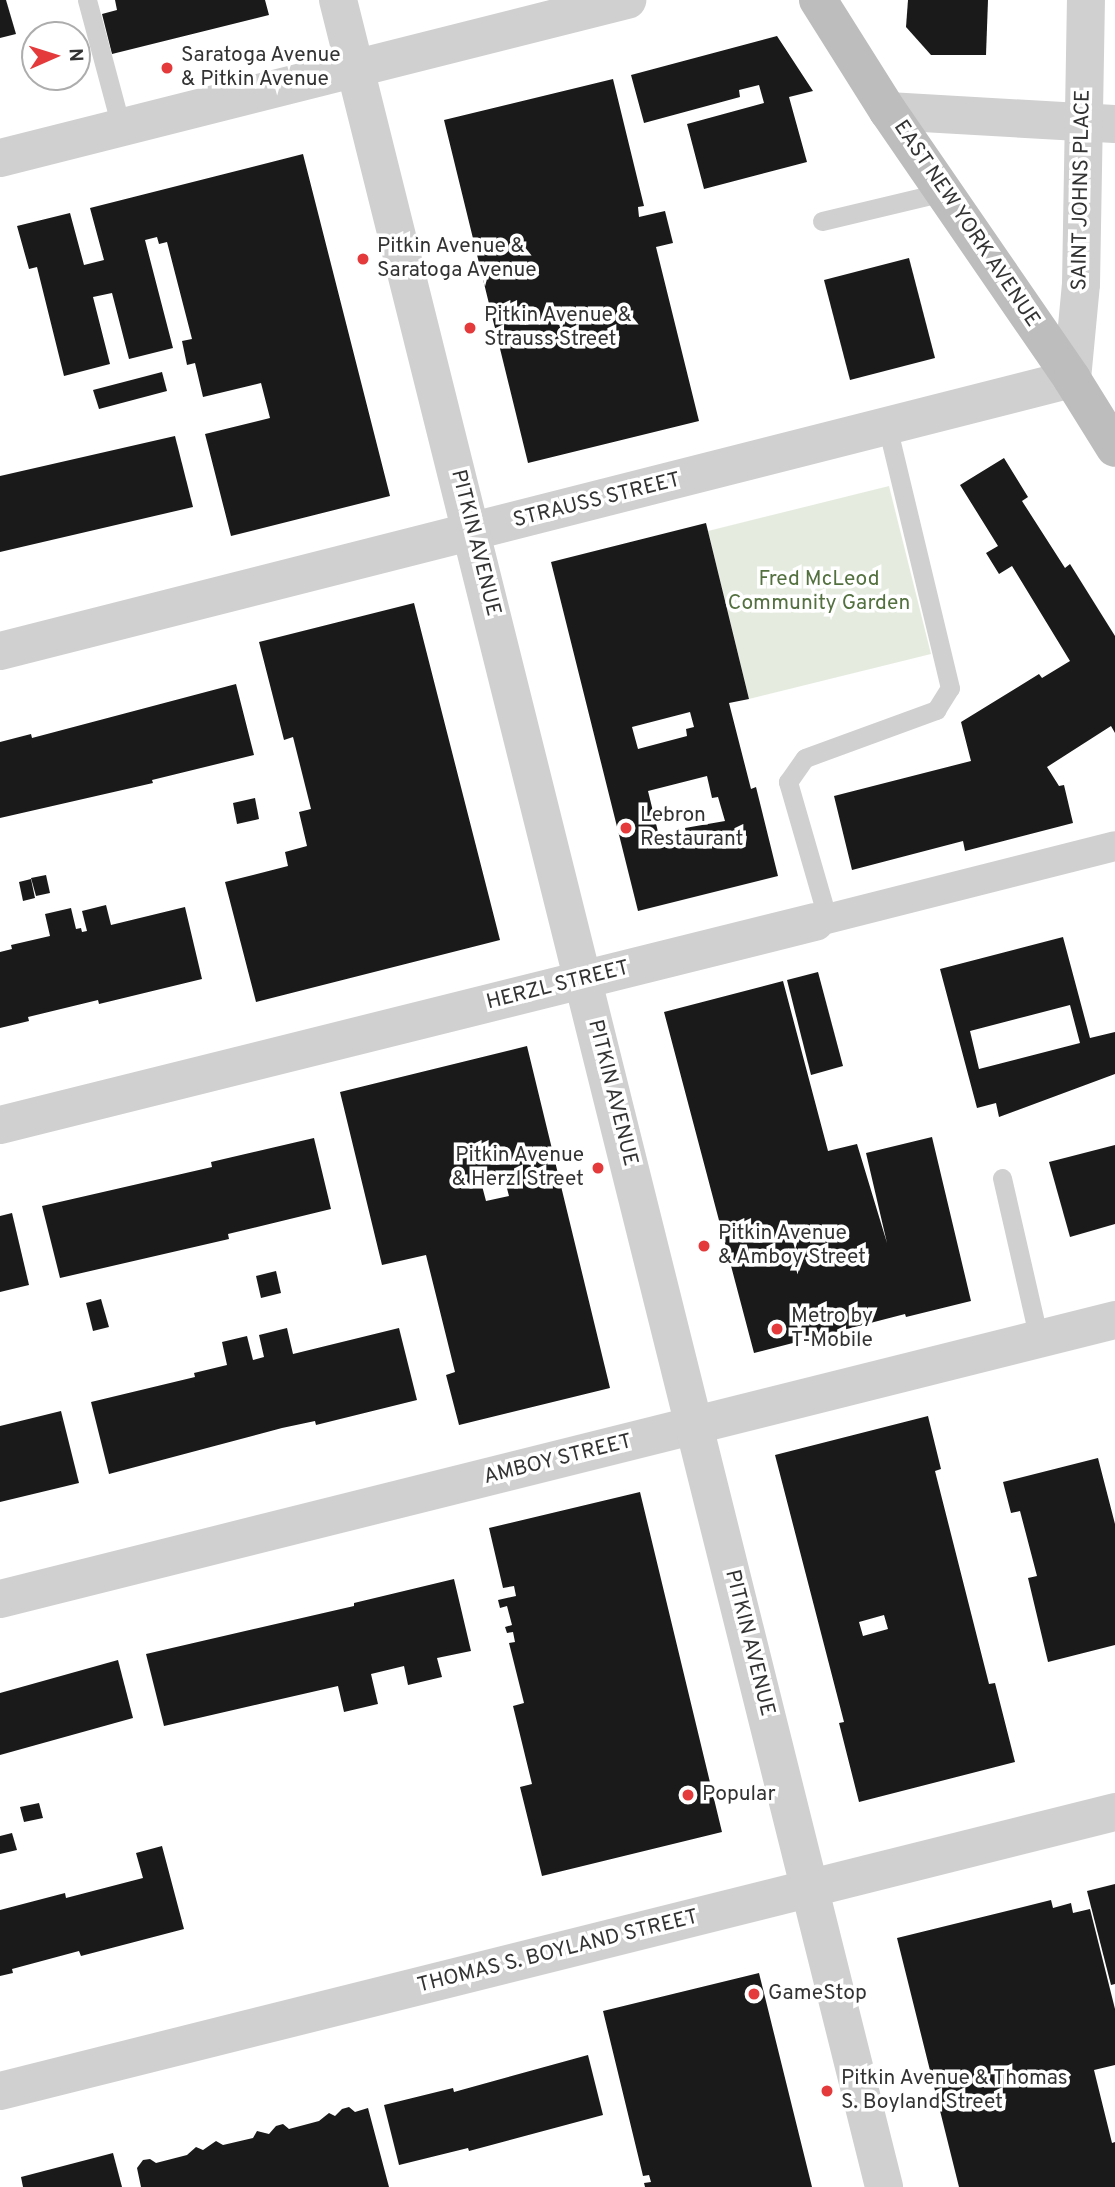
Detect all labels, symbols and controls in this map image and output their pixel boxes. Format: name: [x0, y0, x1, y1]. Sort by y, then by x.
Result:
north arrow: [21, 21, 91, 91]
place label: Saratoga Avenue & Pitkin Avenue: [181, 43, 341, 93]
text: N: [63, 48, 87, 62]
marker: Saratoga Avenue & Pitkin Avenue: [159, 60, 175, 76]
street label: SAINT JOHNS PLACE: [1068, 89, 1096, 291]
street label: EAST NEW YORK AVENUE: [887, 115, 1045, 333]
place label: Pitkin Avenue & Saratoga Avenue: [377, 234, 537, 284]
marker: Pitkin Avenue & Saratoga Avenue: [355, 251, 371, 267]
place label: Pitkin Avenue & Strauss Street: [484, 303, 633, 353]
marker: Pitkin Avenue & Strauss Street: [462, 320, 478, 336]
street label: PITKIN AVENUE: [445, 467, 505, 619]
street label: STRAUSS STREET: [511, 468, 683, 534]
park label: Fred McLeod Community Garden: [728, 567, 910, 617]
place label: Lebron Restaurant: [640, 803, 743, 853]
marker: Lebron Restaurant: [618, 820, 634, 836]
street label: HERZL STREET: [484, 956, 632, 1016]
street label: PITKIN AVENUE: [582, 1017, 642, 1169]
place label: Pitkin Avenue & Herzl Street: [452, 1143, 584, 1193]
marker: Pitkin Avenue & Herzl Street: [590, 1160, 606, 1176]
place label: Pitkin Avenue & Amboy Street: [718, 1221, 867, 1271]
marker: Pitkin Avenue & Amboy Street: [696, 1238, 712, 1254]
place label: Metro by T-Mobile: [791, 1304, 873, 1354]
marker: Metro by T-Mobile: [769, 1321, 785, 1337]
street label: AMBOY STREET: [481, 1429, 635, 1491]
street label: PITKIN AVENUE: [719, 1567, 779, 1719]
place label: Popular: [702, 1782, 776, 1808]
marker: Popular: [680, 1787, 696, 1803]
street label: THOMAS S. BOYLAND STREET: [415, 1905, 701, 1999]
place label: GameStop: [768, 1981, 867, 2007]
marker: GameStop: [746, 1986, 762, 2002]
place label: Pitkin Avenue & Thomas S. Boyland Street: [841, 2066, 1069, 2116]
marker: Pitkin Avenue & Thomas S. Boyland Street: [819, 2083, 835, 2099]

